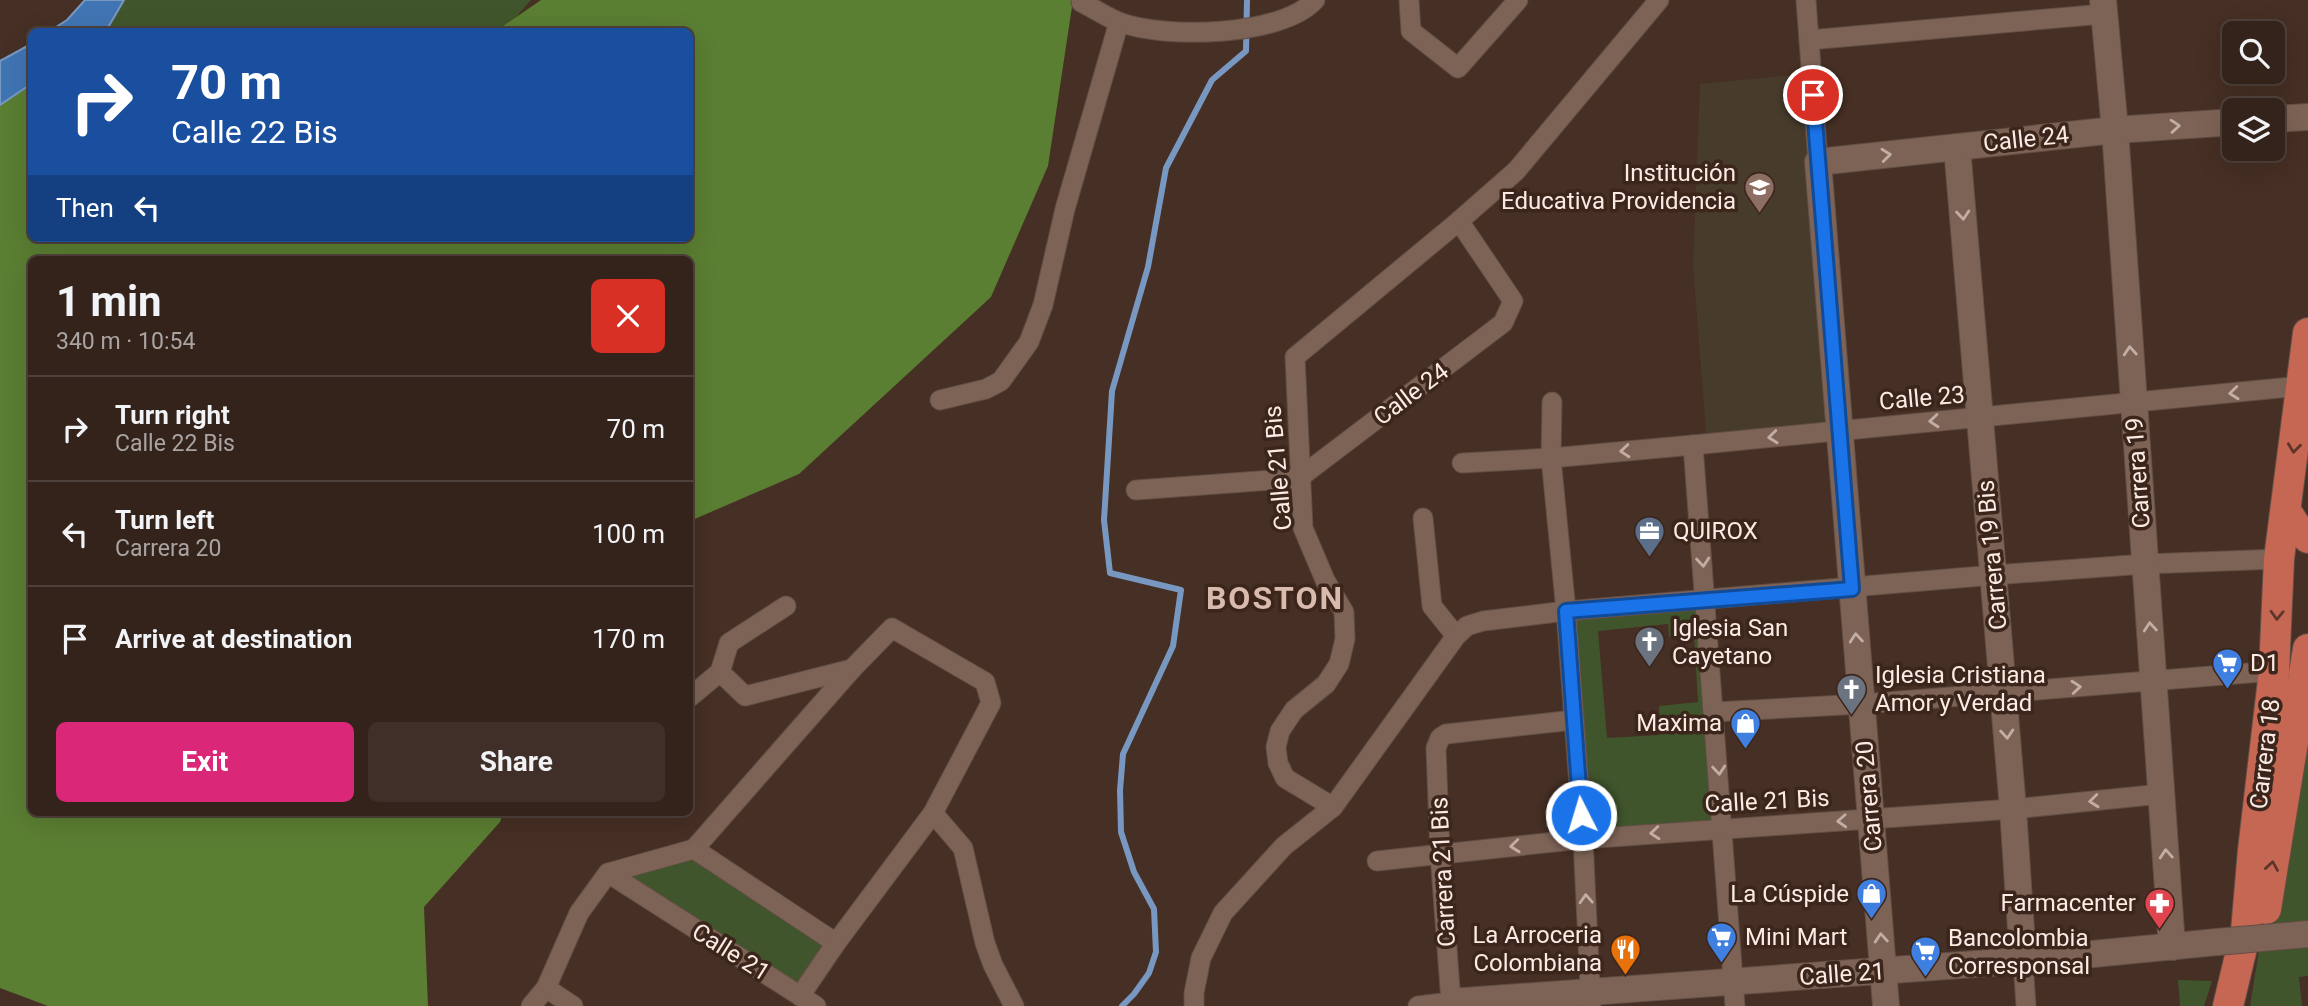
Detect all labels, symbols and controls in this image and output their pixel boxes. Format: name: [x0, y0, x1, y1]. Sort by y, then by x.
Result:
map controls: [2222, 21, 2285, 161]
button: search: [2222, 21, 2285, 84]
text: 70 m: [171, 54, 282, 111]
icon: right: [56, 56, 147, 147]
pin: [1783, 65, 1843, 125]
icon: arrive: [1794, 76, 1832, 114]
button: layers: [2222, 98, 2285, 161]
text: Calle 22 Bis: [171, 113, 338, 151]
one-way arrow: [2170, 118, 2181, 133]
street label: Calle 24: [1982, 121, 2070, 157]
one-way arrow: [1880, 147, 1892, 162]
place label: Institución Educativa Providencia: [1501, 159, 1736, 215]
school or university icon: Institución Educativa Providencia: [1742, 170, 1776, 214]
icon: left: [128, 189, 166, 227]
text: Then: [56, 193, 114, 223]
one-way arrow: [1955, 210, 1970, 221]
text: 1 min: [56, 277, 162, 326]
button: close: [591, 279, 665, 353]
text: 340 m · 10:54: [56, 328, 195, 355]
one-way arrow: [2122, 346, 2137, 357]
street label: Calle 24: [1368, 357, 1454, 431]
street label: Calle 23: [1878, 380, 1966, 416]
one-way arrow: [2228, 386, 2239, 401]
text: Turn right: [115, 400, 230, 430]
street label: Calle 21 Bis: [1259, 404, 1297, 532]
icon: right: [56, 410, 94, 448]
one-way arrow: [1928, 413, 1939, 428]
text: 70 m: [607, 414, 665, 444]
street label: Carrera 19: [2120, 417, 2156, 529]
one-way arrow: [1767, 429, 1779, 444]
text: Calle 22 Bis: [115, 430, 235, 457]
one-way arrow: [2286, 443, 2301, 454]
one-way arrow: [1619, 444, 1631, 459]
street label: Carrera 19 Bis: [1972, 479, 2012, 631]
text: Turn left: [115, 505, 214, 535]
office icon: QUIROX: [1633, 514, 1667, 558]
icon: left: [56, 515, 94, 553]
place label: QUIROX: [1673, 517, 1758, 545]
text: 100 m: [592, 519, 665, 549]
text: Carrera 20: [115, 535, 221, 562]
one-way arrow: [1695, 557, 1710, 568]
district label: BOSTON: [1206, 579, 1344, 617]
one-way arrow: [2269, 610, 2284, 621]
place label: Iglesia San Cayetano: [1672, 614, 1788, 670]
icon: arrive: [56, 620, 94, 658]
one-way arrow: [2143, 621, 2158, 632]
text: Arrive at destination: [115, 624, 352, 654]
text: 170 m: [592, 624, 665, 654]
church icon: Iglesia San Cayetano: [1632, 625, 1666, 669]
one-way arrow: [1849, 632, 1864, 643]
supermarket icon: D1: [2210, 646, 2244, 690]
place label: D1: [2250, 649, 2279, 677]
place label: Iglesia Cristiana Amor y Verdad: [1875, 661, 2046, 717]
church icon: Iglesia Cristiana Amor y Verdad: [1835, 672, 1869, 716]
one-way arrow: [2071, 680, 2082, 695]
street label: Carrera 18: [2244, 697, 2286, 811]
shop icon: Maxima: [1728, 706, 1762, 750]
place label: Maxima: [1636, 709, 1722, 737]
button: Exit: [56, 722, 354, 802]
button: Share: [368, 722, 665, 802]
one-way arrow: [1999, 729, 2014, 740]
street label: Carrera 20: [1850, 739, 1888, 853]
one-way arrow: [1711, 765, 1726, 776]
position arrow: [1544, 778, 1618, 852]
street label: Calle 21 Bis: [1704, 784, 1830, 818]
one-way arrow: [2088, 793, 2099, 808]
street label: Carrera 21 Bis: [1425, 796, 1461, 948]
one-way arrow: [1837, 814, 1848, 829]
one-way arrow: [1649, 825, 1660, 840]
one-way arrow: [1510, 838, 1521, 853]
one-way arrow: [2158, 848, 2173, 859]
one-way arrow: [2265, 860, 2280, 872]
shop icon: La Cúspide: [1855, 877, 1889, 921]
place label: La Cúspide: [1730, 880, 1849, 908]
pharmacy icon: Farmacenter: [2142, 886, 2176, 930]
place label: Farmacenter: [2001, 889, 2136, 917]
one-way arrow: [1579, 893, 1594, 904]
street label: Calle 21: [687, 917, 775, 987]
supermarket icon: Mini Mart: [1705, 920, 1739, 964]
place label: La Arroceria Colombiana: [1472, 921, 1602, 977]
place label: Mini Mart: [1745, 923, 1848, 951]
place label: Bancolombia Corresponsal: [1948, 924, 2090, 980]
restaurant icon: La Arroceria Colombiana: [1608, 932, 1642, 976]
one-way arrow: [1874, 932, 1889, 943]
supermarket icon: Bancolombia Corresponsal: [1908, 935, 1942, 979]
street label: Calle 21: [1798, 957, 1886, 991]

